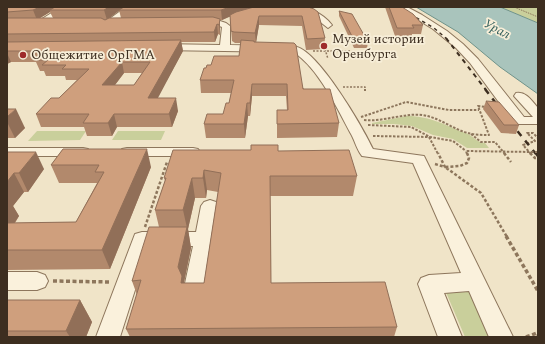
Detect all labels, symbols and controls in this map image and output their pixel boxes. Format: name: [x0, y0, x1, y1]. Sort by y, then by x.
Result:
water label: Урал: [480, 14, 514, 45]
place label: Музей истории Оренбурга: [332, 29, 425, 64]
marker: Музей истории Оренбурга: [319, 41, 329, 51]
place label: Общежитие ОрГМА: [31, 45, 155, 65]
marker: Общежитие ОрГМА: [18, 50, 28, 60]

